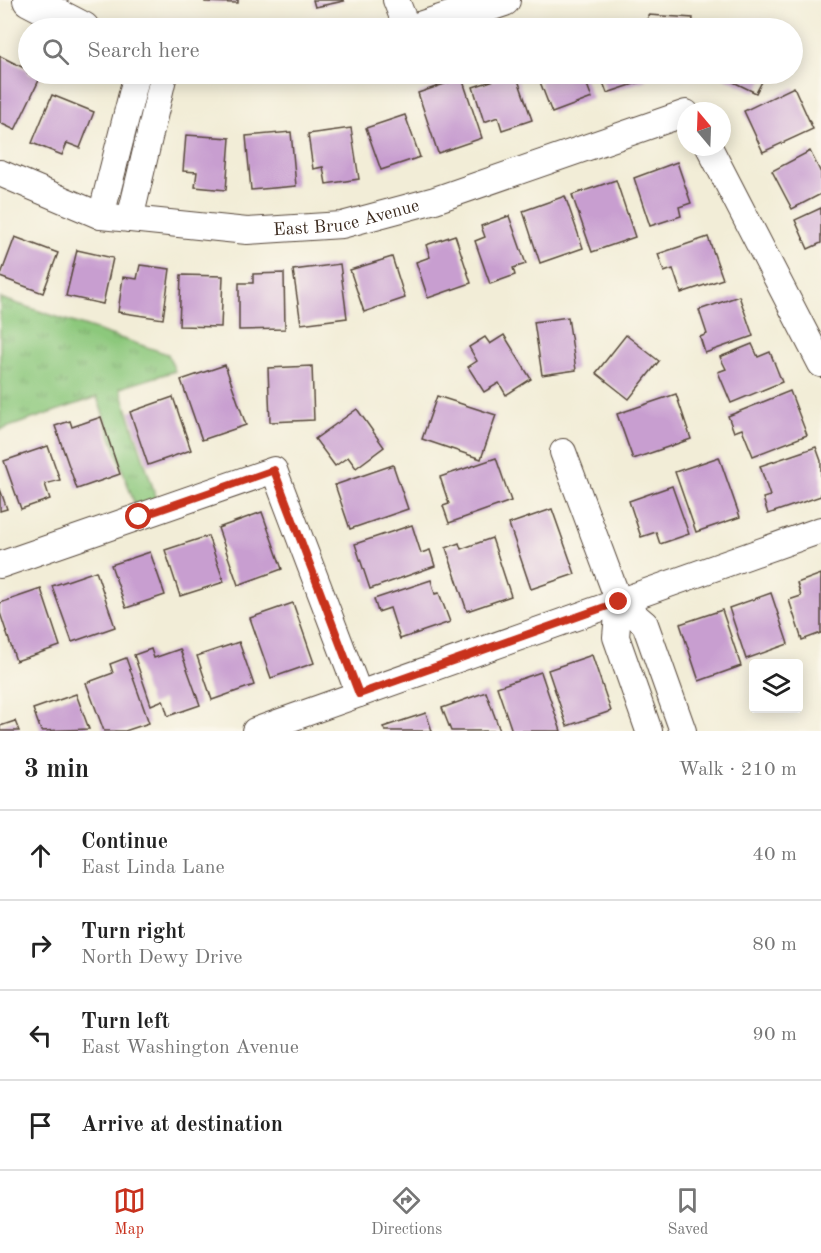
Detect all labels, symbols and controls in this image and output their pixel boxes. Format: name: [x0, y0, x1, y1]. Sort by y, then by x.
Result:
search box: [18, 18, 803, 84]
icon: search: [39, 35, 72, 68]
text: Search here: [87, 40, 200, 62]
north arrow: [677, 102, 731, 156]
street label: East Bruce Avenue: [273, 197, 421, 239]
route start: [125, 503, 151, 529]
route end: [605, 588, 631, 614]
map controls: [749, 659, 803, 713]
button: layers: [749, 659, 803, 713]
text: 3 min: [24, 757, 89, 783]
text: Walk · 210 m: [678, 760, 797, 780]
text: Continue: [81, 831, 168, 853]
icon: ahead: [24, 839, 57, 872]
text: 40 m: [752, 845, 797, 865]
text: East Linda Lane: [81, 858, 225, 878]
text: Turn right: [81, 921, 185, 943]
icon: right: [24, 929, 57, 962]
text: 80 m: [752, 935, 797, 955]
text: North Dewy Drive: [81, 948, 243, 968]
text: Turn left: [81, 1011, 170, 1033]
icon: left: [24, 1019, 57, 1052]
text: 90 m: [752, 1025, 797, 1045]
text: East Washington Avenue: [81, 1038, 299, 1058]
icon: arrive: [24, 1109, 57, 1142]
text: Arrive at destination: [81, 1114, 283, 1136]
tab: Map: [113, 1184, 146, 1240]
tab: Directions: [371, 1184, 442, 1240]
tab: Saved: [668, 1184, 708, 1240]

